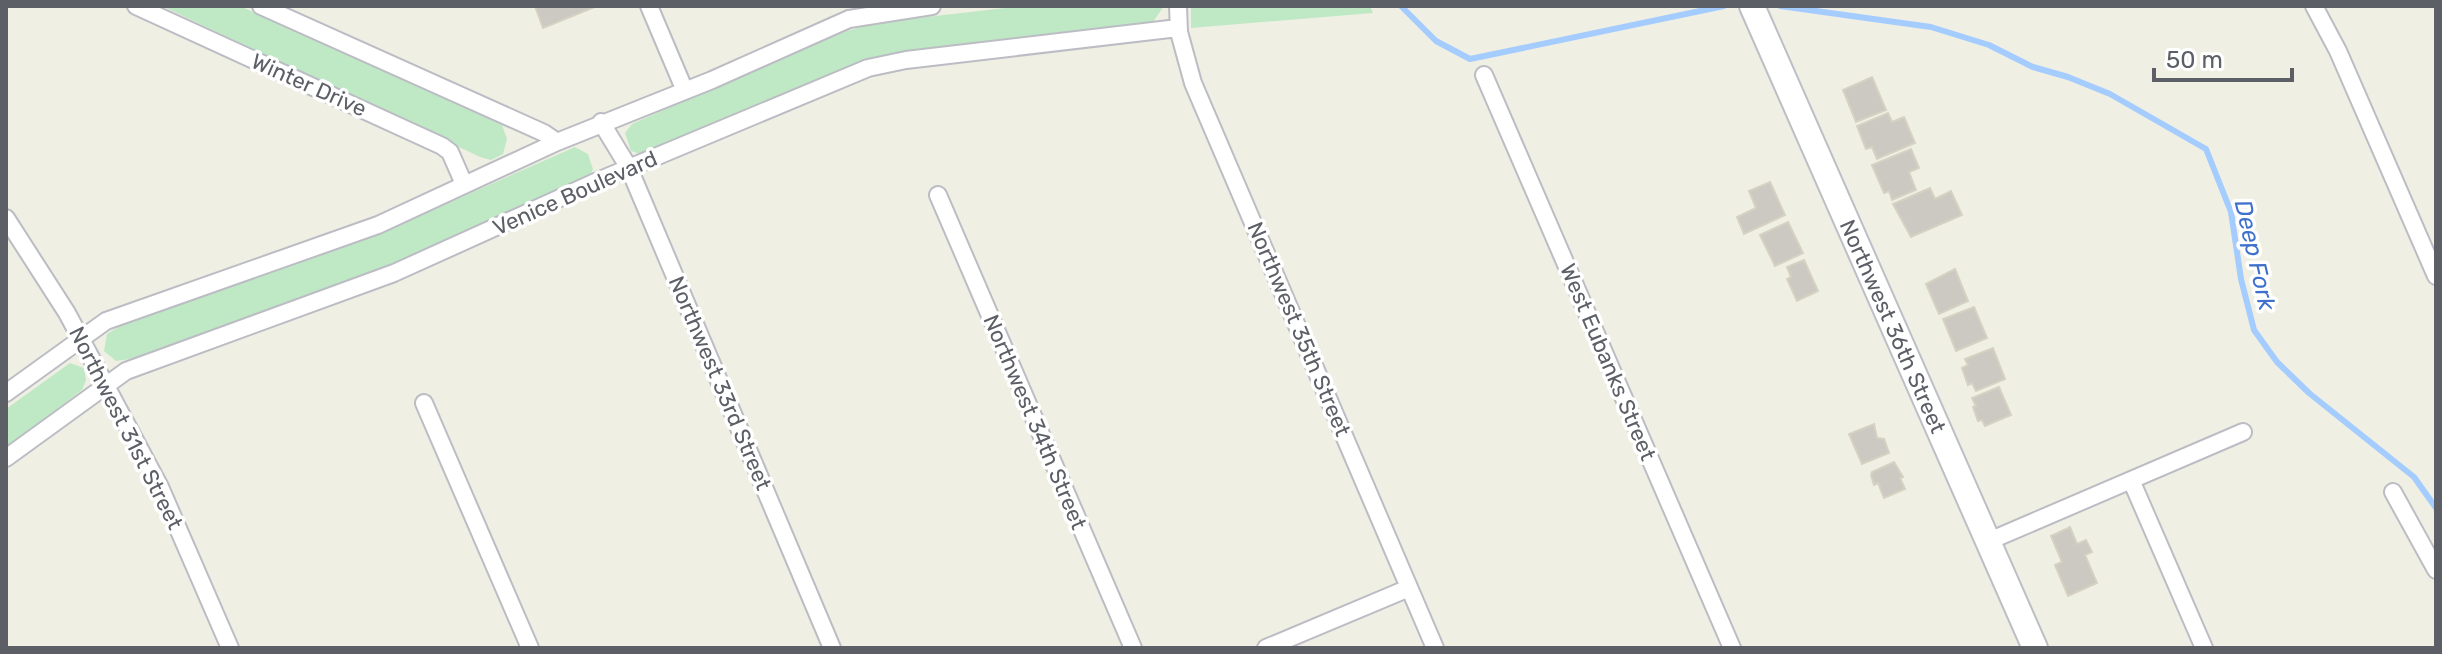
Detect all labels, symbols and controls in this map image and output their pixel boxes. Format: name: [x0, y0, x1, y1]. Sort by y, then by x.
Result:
scale bar: [2154, 32, 2292, 82]
text: 50 m: [2166, 46, 2223, 74]
street label: Winter Drive: [247, 48, 371, 122]
street label: Venice Boulevard: [489, 145, 661, 241]
water label: Deep Fork: [2229, 197, 2281, 314]
street label: Northwest 36th Street: [1834, 215, 1952, 438]
street label: Northwest 35th Street: [1242, 218, 1357, 441]
street label: West Eubanks Street: [1554, 260, 1662, 465]
street label: Northwest 33rd Street: [663, 272, 777, 494]
street label: Northwest 34th Street: [977, 310, 1093, 534]
street label: Northwest 31st Street: [63, 322, 189, 534]

